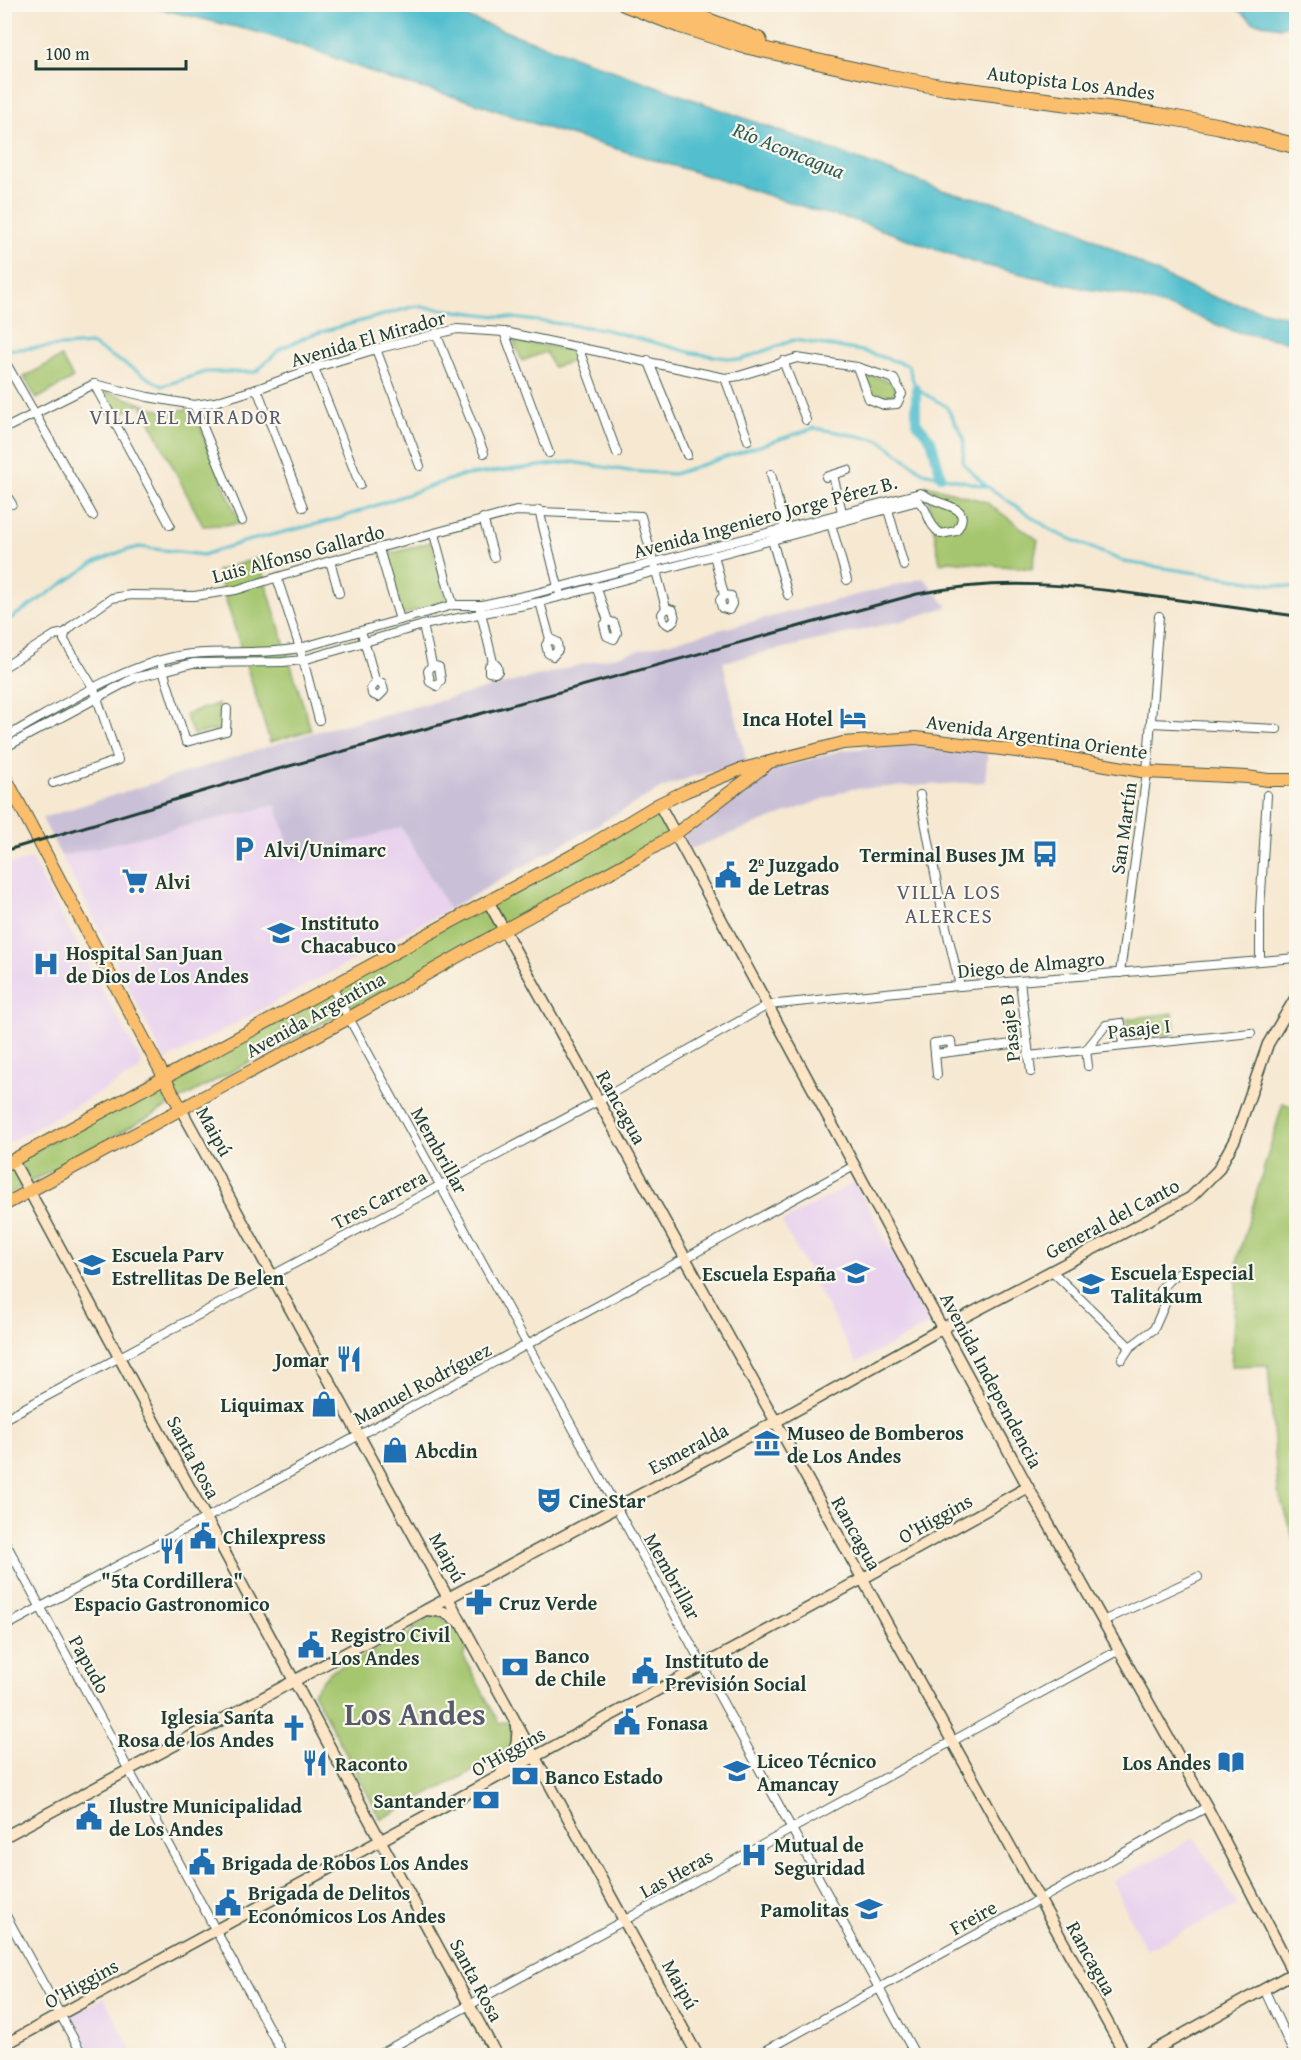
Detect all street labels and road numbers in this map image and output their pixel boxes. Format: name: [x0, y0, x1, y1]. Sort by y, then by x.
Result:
street label: Autopista Los Andes: [985, 57, 1157, 107]
street label: Avenida El Mirador: [287, 302, 449, 374]
street label: Avenida Ingeniero Jorge Pérez B.: [630, 467, 900, 565]
street label: Luis Alfonso Gallardo: [209, 516, 387, 590]
street label: Avenida Argentina Oriente: [924, 706, 1150, 766]
street label: San Martín: [1102, 780, 1144, 876]
street label: Diego de Almagro: [956, 943, 1106, 985]
street label: Avenida Argentina: [240, 963, 391, 1064]
street label: Pasaje B: [991, 993, 1027, 1063]
street label: Pasaje I: [1106, 1010, 1172, 1046]
street label: Rancagua: [590, 1065, 655, 1150]
street label: Maipú: [189, 1101, 241, 1161]
street label: Membrillar: [404, 1101, 476, 1199]
street label: Tres Carrera: [326, 1161, 432, 1236]
street label: General del Canto: [1040, 1170, 1184, 1266]
street label: Avenida Independencia: [933, 1287, 1051, 1474]
street label: Manuel Rodríguez: [348, 1334, 496, 1432]
street label: Santa Rosa: [160, 1410, 228, 1504]
street label: Esmeralda: [643, 1415, 734, 1481]
street label: O'Higgins: [893, 1486, 977, 1550]
street label: Rancagua: [825, 1491, 890, 1576]
street label: Maipú: [422, 1527, 474, 1587]
street label: Membrillar: [637, 1527, 709, 1625]
street label: Papudo: [62, 1630, 118, 1698]
street label: O'Higgins: [466, 1719, 550, 1783]
street label: Las Heras: [634, 1841, 718, 1905]
street label: Freire: [944, 1892, 1002, 1942]
street label: Rancagua: [1060, 1916, 1125, 2001]
street label: Santa Rosa: [443, 1933, 511, 2027]
street label: O'Higgins: [39, 1951, 123, 2015]
street label: Maipú: [655, 1954, 707, 2014]

